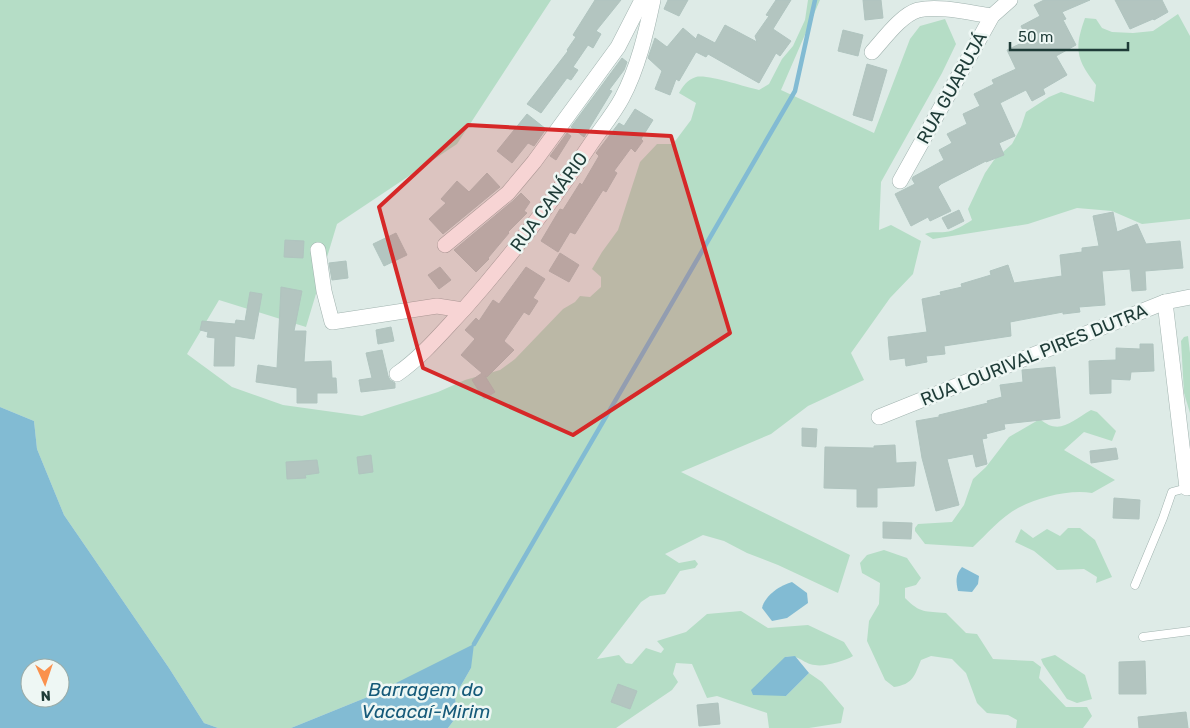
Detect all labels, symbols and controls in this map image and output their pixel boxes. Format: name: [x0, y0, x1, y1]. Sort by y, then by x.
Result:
scale bar: [1010, 20, 1128, 52]
street label: RUA GUARUJÁ: [912, 28, 992, 148]
text: 50 m: [1018, 28, 1053, 46]
street label: RUA CANÁRIO: [506, 148, 592, 256]
street label: RUA LOURIVAL PIRES DUTRA: [917, 299, 1151, 411]
north arrow: [20, 658, 70, 708]
water label: Barragem do Vacacaí-Mirim: [362, 678, 490, 723]
text: N: [40, 687, 51, 704]

